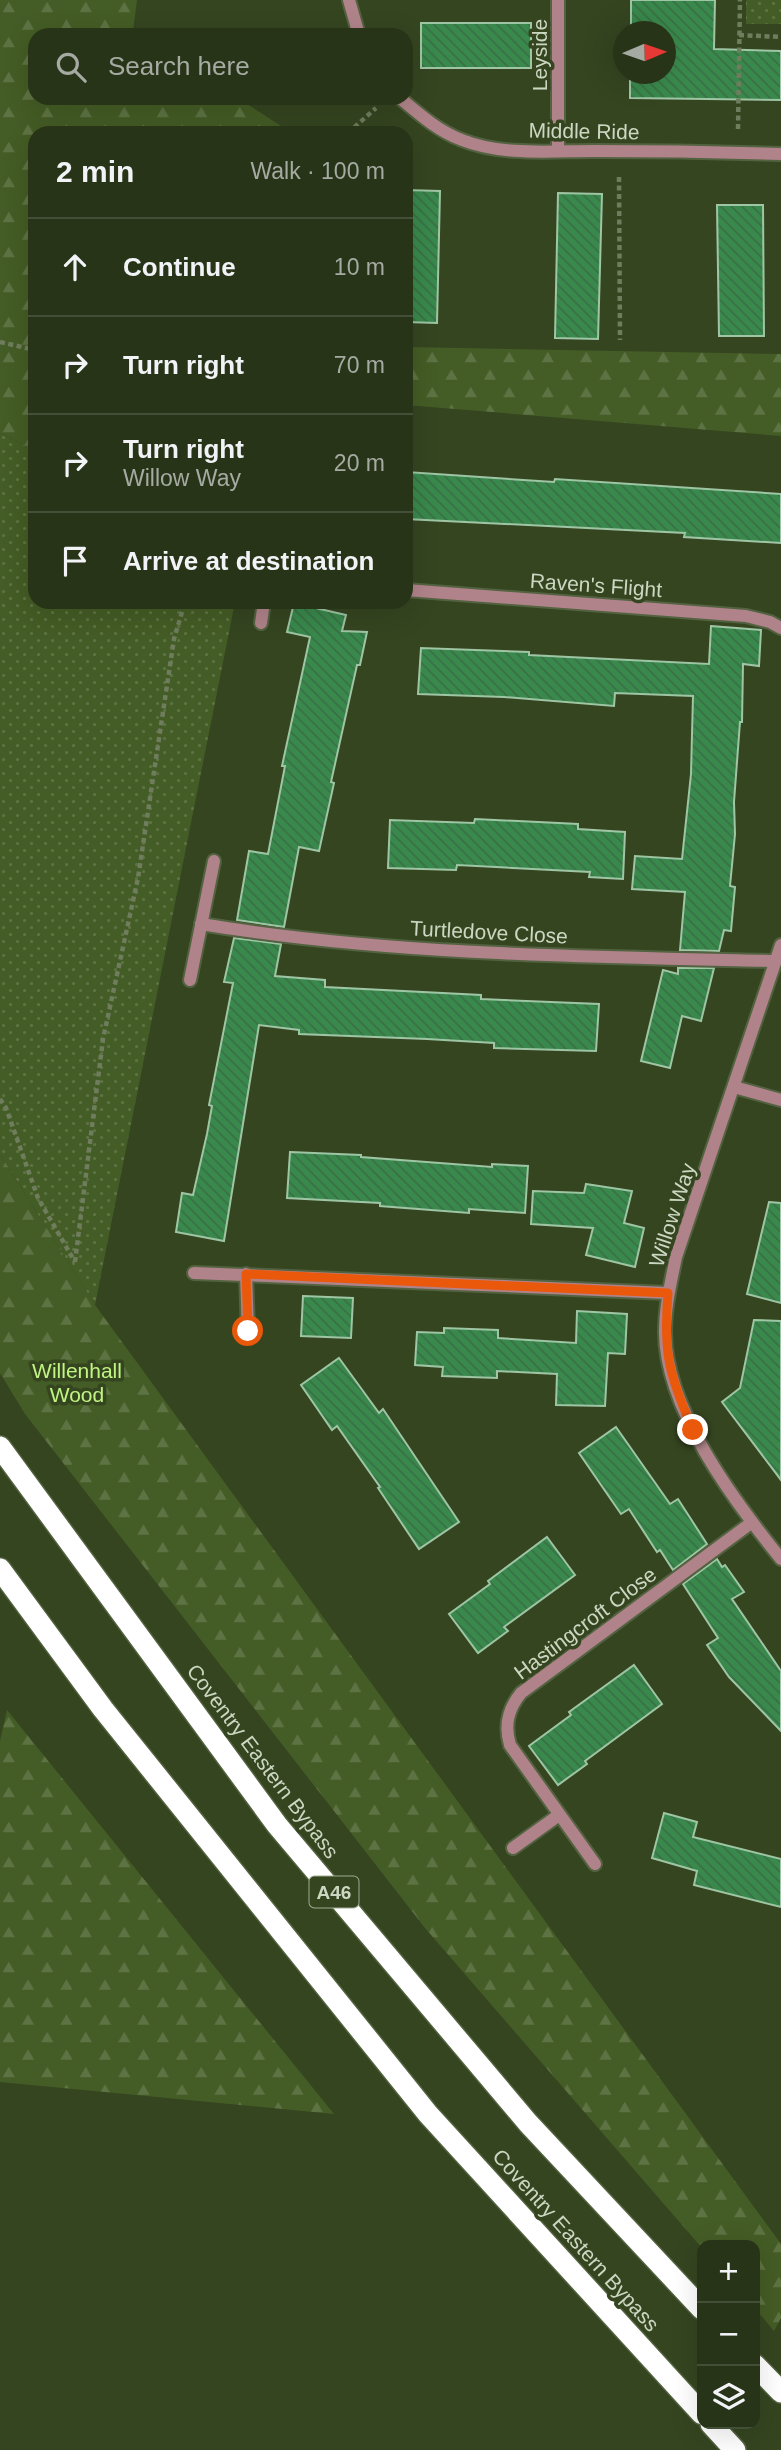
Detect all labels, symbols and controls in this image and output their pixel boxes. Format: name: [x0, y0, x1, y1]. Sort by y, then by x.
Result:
street label: Leyside: [528, 19, 551, 91]
north arrow: [613, 21, 676, 84]
search box: [28, 28, 413, 105]
icon: search: [52, 48, 90, 86]
text: Search here: [108, 51, 250, 81]
street label: Middle Ride: [528, 119, 640, 143]
text: 2 min: [56, 155, 134, 188]
text: Walk · 100 m: [250, 158, 385, 184]
icon: ahead: [56, 248, 94, 286]
text: Continue: [123, 252, 236, 282]
text: 10 m: [334, 254, 385, 280]
icon: right: [56, 346, 94, 384]
text: Turn right: [123, 350, 244, 380]
text: 70 m: [334, 352, 385, 378]
text: Turn right: [123, 434, 244, 464]
icon: right: [56, 444, 94, 482]
text: 20 m: [334, 450, 385, 476]
text: Willow Way: [123, 465, 241, 491]
icon: arrive: [56, 542, 94, 580]
text: Arrive at destination: [123, 546, 374, 576]
street label: Raven's Flight: [529, 569, 663, 601]
street label: Turtledove Close: [410, 916, 568, 948]
street label: Willow Way: [644, 1160, 700, 1270]
route start: [232, 1315, 263, 1346]
park label: Willenhall Wood: [32, 1359, 122, 1406]
route end: [677, 1414, 708, 1445]
street label: Hastingcroft Close: [510, 1562, 660, 1684]
street label: Coventry Eastern Bypass: [183, 1659, 343, 1863]
road number: A46: [310, 1876, 358, 1908]
street label: Coventry Eastern Bypass: [488, 2144, 664, 2336]
map controls: [697, 2240, 760, 2429]
button: +: [697, 2240, 760, 2303]
button: −: [697, 2303, 760, 2366]
button: layers: [697, 2366, 760, 2429]

